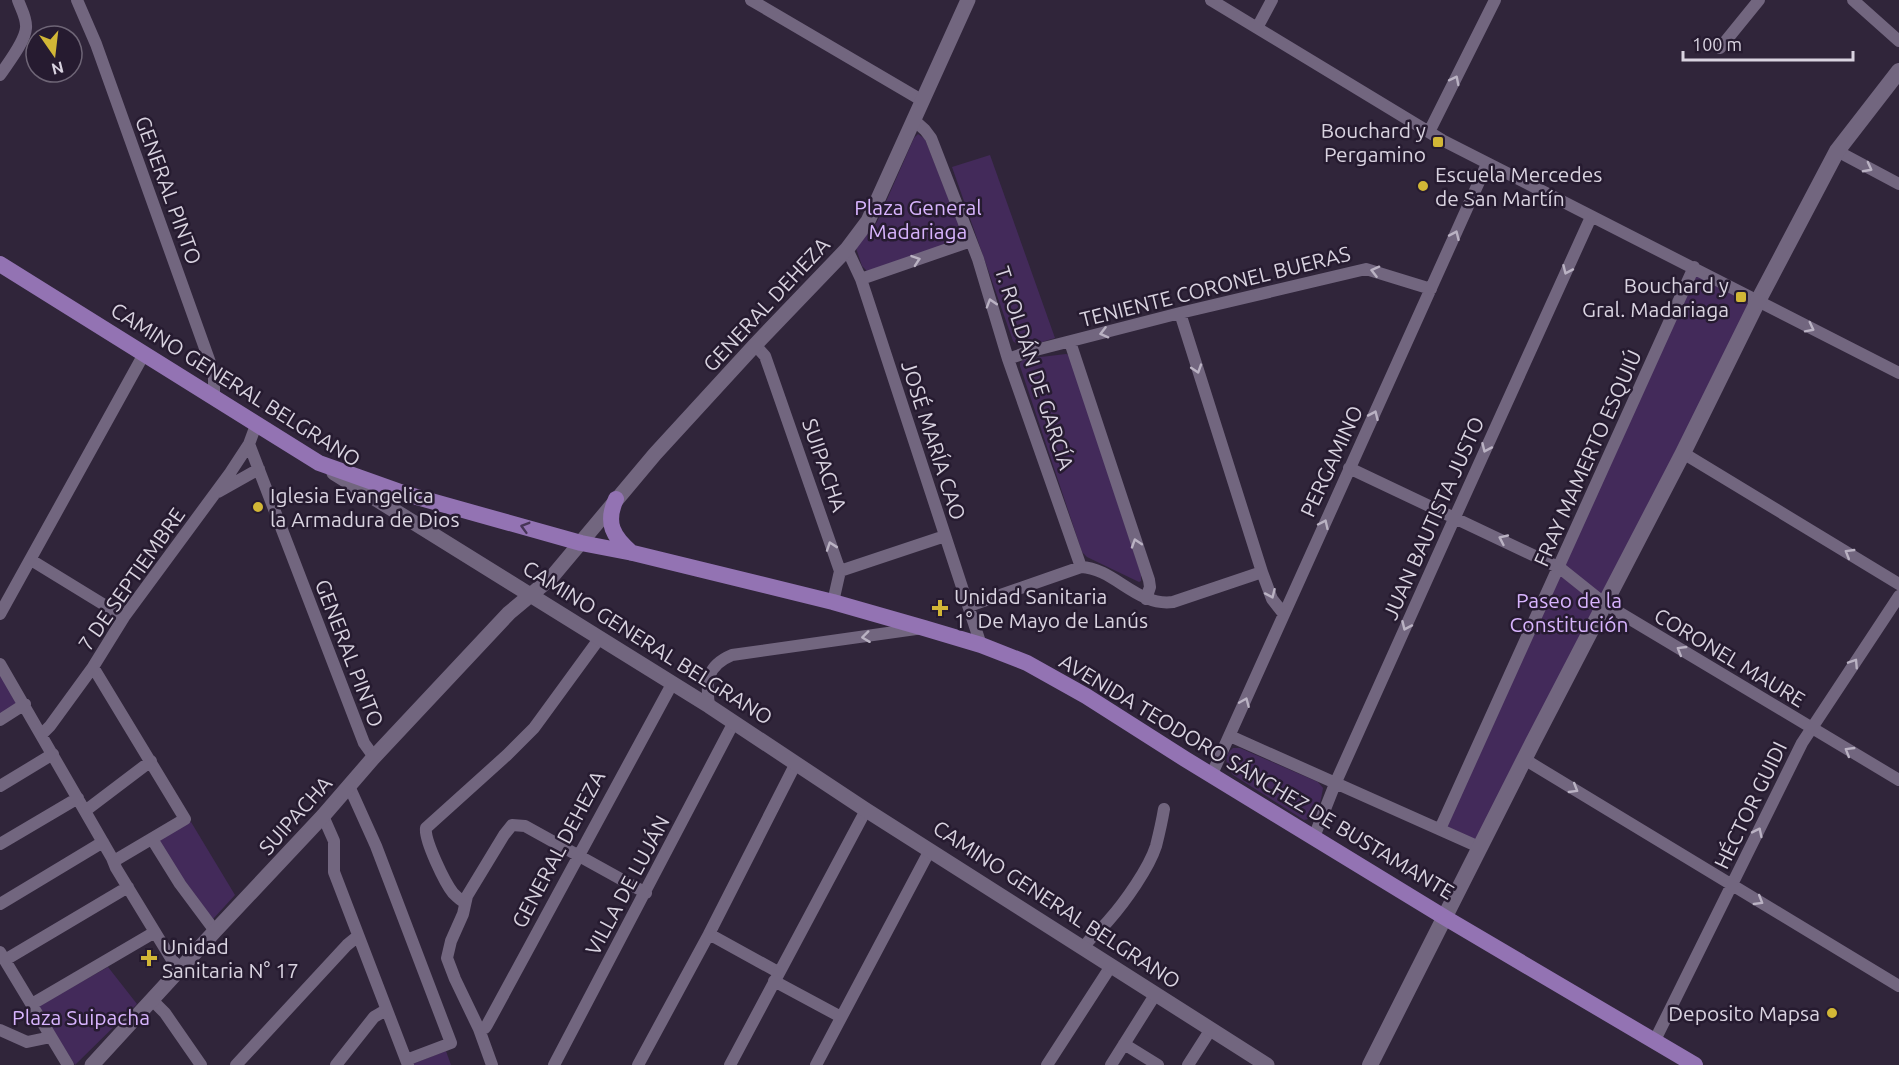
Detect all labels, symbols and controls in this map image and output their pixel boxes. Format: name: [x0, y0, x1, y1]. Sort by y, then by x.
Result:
north arrow: [24, 24, 84, 84]
scale bar: [1683, 24, 1852, 62]
text: 100 m: [1692, 34, 1742, 54]
text: N: [50, 58, 66, 79]
one-way arrow: [1448, 75, 1459, 86]
street label: GENERAL PINTO: [131, 113, 207, 267]
place label: Bouchard y Pergamino: [1321, 118, 1426, 166]
marker: Bouchard y Pergamino: [1431, 135, 1445, 149]
one-way arrow: [1861, 161, 1872, 172]
place label: Escuela Mercedes de San Martín: [1435, 162, 1602, 210]
marker: Escuela Mercedes de San Martín: [1416, 179, 1430, 193]
park label: Plaza General Madariaga: [854, 195, 982, 243]
one-way arrow: [1448, 231, 1460, 242]
street label: GENERAL DEHEZA: [698, 232, 834, 376]
street label: TENIENTE CORONEL BUERAS: [1077, 241, 1353, 331]
one-way arrow: [910, 255, 921, 268]
street label: T. ROLDÁN DE GARCÍA: [991, 263, 1079, 473]
one-way arrow: [1562, 264, 1574, 275]
one-way arrow: [1370, 266, 1380, 279]
place label: Bouchard y Gral. Madariaga: [1582, 273, 1729, 321]
marker: Bouchard y Gral. Madariaga: [1734, 290, 1748, 304]
street label: CAMINO GENERAL BELGRANO: [107, 297, 365, 471]
one-way arrow: [986, 298, 998, 309]
one-way arrow: [1804, 321, 1814, 332]
one-way arrow: [1099, 325, 1109, 338]
street label: FRAY MAMERTO ESQUIÚ: [1528, 346, 1646, 570]
street label: JOSÉ MARÍA CAO: [897, 357, 971, 523]
one-way arrow: [1190, 363, 1203, 374]
street label: PERGAMINO: [1295, 402, 1367, 520]
one-way arrow: [1366, 410, 1378, 421]
street label: JUAN BAUTISTA JUSTO: [1377, 413, 1489, 623]
street label: SUIPACHA: [798, 415, 852, 515]
one-way arrow: [1481, 441, 1493, 452]
place label: Iglesia Evangelica la Armadura de Dios: [270, 483, 460, 531]
marker: Iglesia Evangelica la Armadura de Dios: [251, 500, 265, 514]
street label: 7 DE SEPTIEMBRE: [73, 503, 189, 655]
one-way arrow: [1316, 519, 1328, 530]
one-way arrow: [520, 522, 531, 534]
one-way arrow: [1498, 535, 1509, 547]
one-way arrow: [1131, 538, 1144, 549]
one-way arrow: [825, 541, 838, 552]
one-way arrow: [1845, 549, 1855, 561]
street label: CAMINO GENERAL BELGRANO: [519, 555, 777, 729]
street label: GENERAL PINTO: [311, 576, 389, 730]
place label: Unidad Sanitaria 1° De Mayo de Lanús: [954, 584, 1148, 632]
one-way arrow: [1264, 588, 1276, 599]
park label: Paseo de la Constitución: [1510, 588, 1629, 636]
marker: Unidad Sanitaria 1° De Mayo de Lanús: [931, 599, 949, 617]
street label: CORONEL MAURE: [1650, 603, 1810, 711]
one-way arrow: [1401, 619, 1413, 630]
one-way arrow: [861, 631, 871, 643]
one-way arrow: [1677, 646, 1687, 658]
street label: AVENIDA TEODORO SÁNCHEZ DE BUSTAMANTE: [1055, 648, 1459, 904]
one-way arrow: [1847, 659, 1859, 669]
one-way arrow: [1238, 697, 1250, 708]
street label: HÉCTOR GUIDI: [1709, 737, 1791, 873]
one-way arrow: [1845, 746, 1855, 758]
street label: GENERAL DEHEZA: [506, 766, 610, 932]
street label: SUIPACHA: [254, 771, 337, 859]
one-way arrow: [1568, 782, 1578, 793]
street label: VILLA DE LUJÁN: [580, 811, 674, 959]
street label: CAMINO GENERAL BELGRANO: [929, 815, 1185, 993]
one-way arrow: [1751, 828, 1763, 839]
one-way arrow: [1753, 893, 1763, 905]
place label: Unidad Sanitaria N° 17: [162, 934, 299, 982]
marker: Unidad Sanitaria N° 17: [140, 949, 158, 967]
place label: Deposito Mapsa: [1668, 1001, 1820, 1025]
park label: Plaza Suipacha: [12, 1005, 150, 1029]
marker: Deposito Mapsa: [1825, 1006, 1839, 1020]

